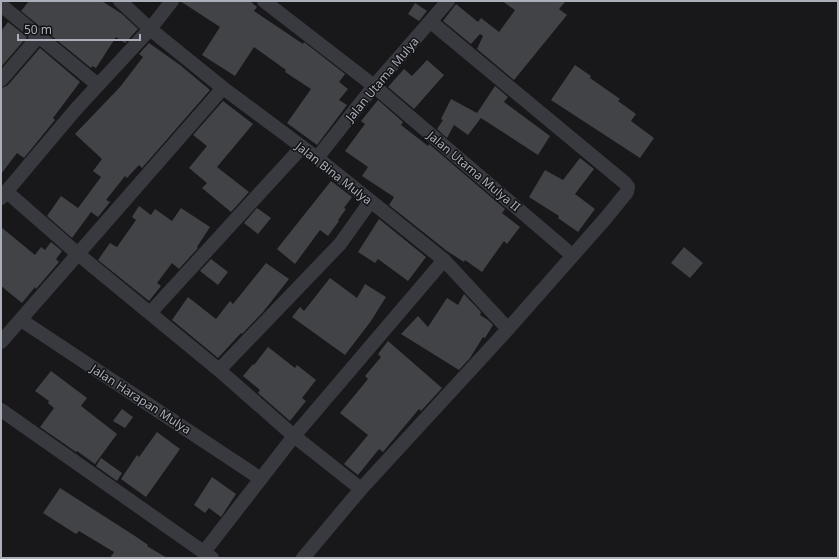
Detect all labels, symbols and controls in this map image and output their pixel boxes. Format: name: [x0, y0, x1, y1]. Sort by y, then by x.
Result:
scale bar: [18, 16, 140, 42]
text: 50 m: [24, 21, 52, 38]
street label: Jalan Utama Mulya: [341, 33, 422, 126]
street label: Jalan Utama Mulya II: [423, 126, 524, 215]
street label: Jalan Bina Mulya: [291, 137, 376, 208]
street label: Jalan Harapan Mulya: [87, 360, 194, 438]

